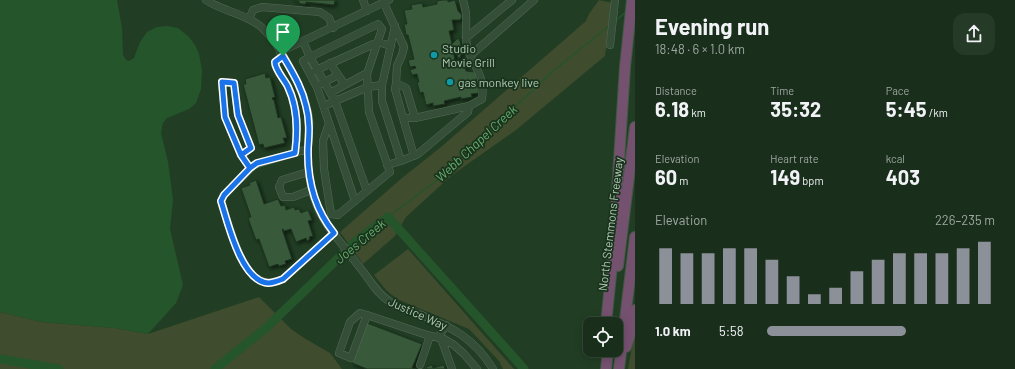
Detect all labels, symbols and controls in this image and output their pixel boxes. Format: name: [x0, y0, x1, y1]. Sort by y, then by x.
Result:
text: Evening run: [655, 13, 769, 39]
button: share: [953, 13, 995, 55]
pin: [266, 15, 300, 56]
icon: arrive: [272, 21, 294, 43]
place label: Studio Movie Grill: [442, 41, 495, 69]
text: 18:48 · 6 × 1.0 km: [655, 41, 745, 57]
marker: Studio Movie Grill: [429, 50, 439, 60]
place label: gas monkey live: [458, 75, 539, 89]
marker: gas monkey live: [445, 77, 455, 87]
text: Distance: [655, 84, 697, 97]
text: Time: [770, 84, 794, 97]
text: Pace: [886, 84, 909, 97]
text: 6.18: [655, 97, 689, 121]
text: 35:32: [770, 97, 821, 121]
text: 5:45: [886, 97, 927, 121]
water label: Webb Chapel Creek: [432, 101, 521, 185]
text: km: [689, 106, 706, 119]
text: /km: [927, 106, 948, 119]
text: Elevation: [655, 152, 699, 165]
text: Heart rate: [770, 152, 819, 165]
text: kcal: [886, 152, 905, 165]
street label: North Stemmons Freeway: [595, 156, 625, 292]
text: 60: [655, 165, 677, 189]
text: 149: [770, 165, 800, 189]
text: 403: [886, 165, 920, 189]
text: m: [677, 174, 688, 187]
text: bpm: [800, 174, 824, 187]
text: Elevation: [655, 212, 707, 228]
text: 226–235 m: [935, 212, 995, 228]
water label: Joes Creek: [331, 215, 389, 267]
street label: Justice Way: [386, 294, 450, 332]
map controls: [583, 317, 623, 357]
button: locate: [583, 317, 623, 357]
text: 1.0 km: [655, 323, 691, 339]
text: 5:58: [719, 323, 744, 339]

